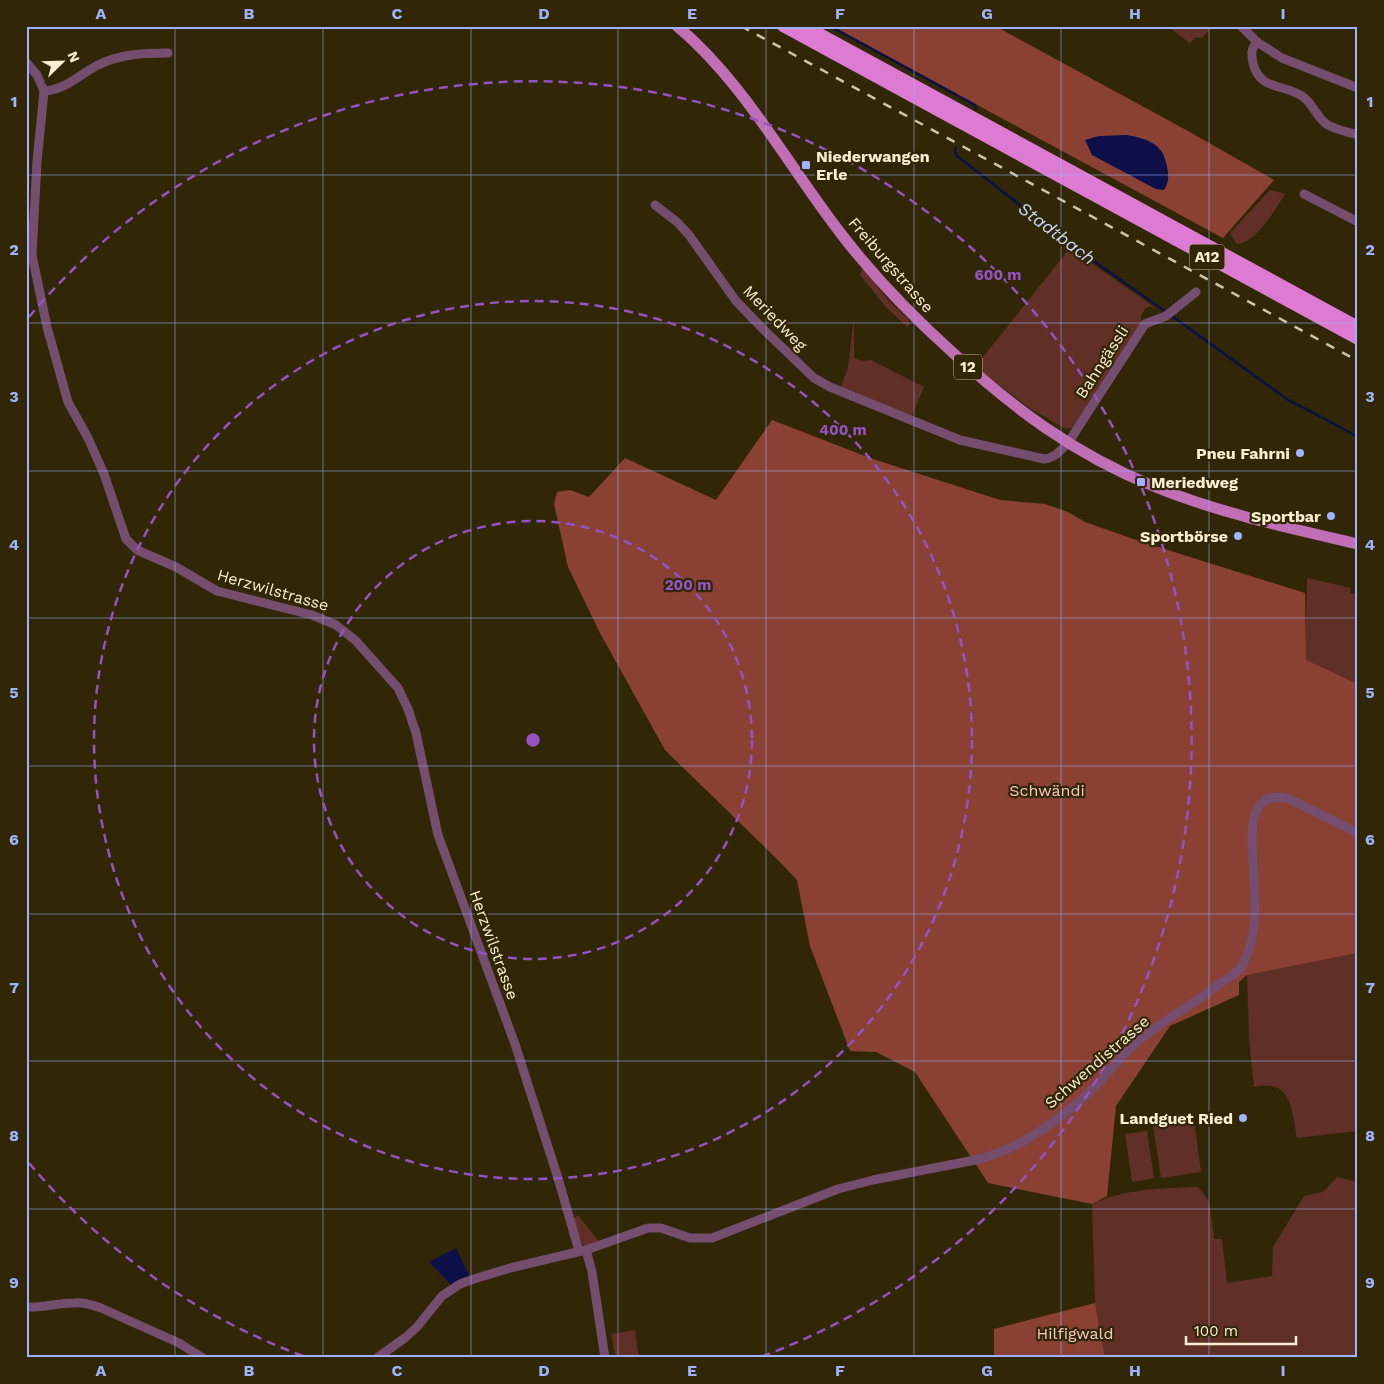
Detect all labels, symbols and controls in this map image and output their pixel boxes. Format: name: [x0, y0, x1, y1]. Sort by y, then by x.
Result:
text: A: [96, 4, 107, 23]
text: B: [244, 4, 255, 23]
text: C: [392, 4, 403, 23]
text: D: [538, 4, 550, 23]
text: E: [687, 4, 697, 23]
text: F: [835, 4, 845, 23]
text: G: [981, 4, 993, 23]
text: H: [1129, 4, 1141, 23]
text: I: [1280, 4, 1286, 23]
north arrow: [38, 38, 88, 88]
text: N: [65, 49, 83, 65]
text: 1: [11, 92, 17, 111]
text: 1: [1367, 92, 1373, 111]
place label: Niederwangen Erle: [816, 147, 930, 184]
marker: Niederwangen Erle: [800, 159, 812, 171]
water label: Stadtbach: [1014, 197, 1100, 269]
street label: Freiburgstrasse: [844, 213, 938, 317]
text: 2: [9, 240, 19, 259]
text: 2: [1365, 240, 1375, 259]
road number: A12: [1190, 244, 1224, 270]
text: 600 m: [975, 266, 1021, 284]
street label: Meriedweg: [739, 281, 811, 355]
street label: Bahngässli: [1071, 322, 1133, 402]
road number: 12: [954, 354, 982, 380]
text: 3: [9, 387, 19, 406]
text: 3: [1365, 387, 1375, 406]
text: 400 m: [819, 421, 867, 439]
place label: Pneu Fahrni: [1196, 444, 1290, 463]
marker: Pneu Fahrni: [1294, 447, 1306, 459]
place label: Meriedweg: [1151, 473, 1238, 492]
marker: Meriedweg: [1135, 476, 1147, 488]
place label: Sportbar: [1251, 507, 1321, 526]
marker: Sportbar: [1325, 510, 1337, 522]
place label: Sportbörse: [1140, 527, 1228, 546]
marker: Sportbörse: [1232, 530, 1244, 542]
text: 4: [9, 535, 19, 554]
text: 4: [1365, 535, 1375, 554]
street label: Herzwilstrasse: [215, 565, 331, 615]
text: 200 m: [665, 576, 711, 594]
text: 5: [9, 683, 19, 702]
text: 5: [1365, 683, 1375, 702]
centre of rings: [524, 731, 542, 749]
park label: Schwändi: [1009, 781, 1085, 800]
text: 6: [9, 830, 19, 849]
text: 6: [1365, 830, 1375, 849]
street label: Herzwilstrasse: [465, 888, 523, 1002]
text: 7: [9, 978, 19, 997]
text: 7: [1365, 978, 1375, 997]
street label: Schwendistrasse: [1041, 1011, 1153, 1113]
place label: Landguet Ried: [1120, 1109, 1233, 1128]
marker: Landguet Ried: [1237, 1112, 1249, 1124]
text: 8: [9, 1126, 19, 1145]
text: 8: [1365, 1126, 1375, 1145]
text: 9: [9, 1273, 19, 1292]
text: 9: [1365, 1273, 1375, 1292]
scale bar: [1186, 1314, 1296, 1346]
text: 100 m: [1194, 1322, 1238, 1340]
park label: Hilfigwald: [1037, 1324, 1113, 1343]
text: A: [96, 1361, 107, 1380]
text: B: [244, 1361, 255, 1380]
text: C: [392, 1361, 403, 1380]
text: D: [538, 1361, 550, 1380]
text: E: [687, 1361, 697, 1380]
text: F: [835, 1361, 845, 1380]
text: G: [981, 1361, 993, 1380]
text: H: [1129, 1361, 1141, 1380]
text: I: [1280, 1361, 1286, 1380]

